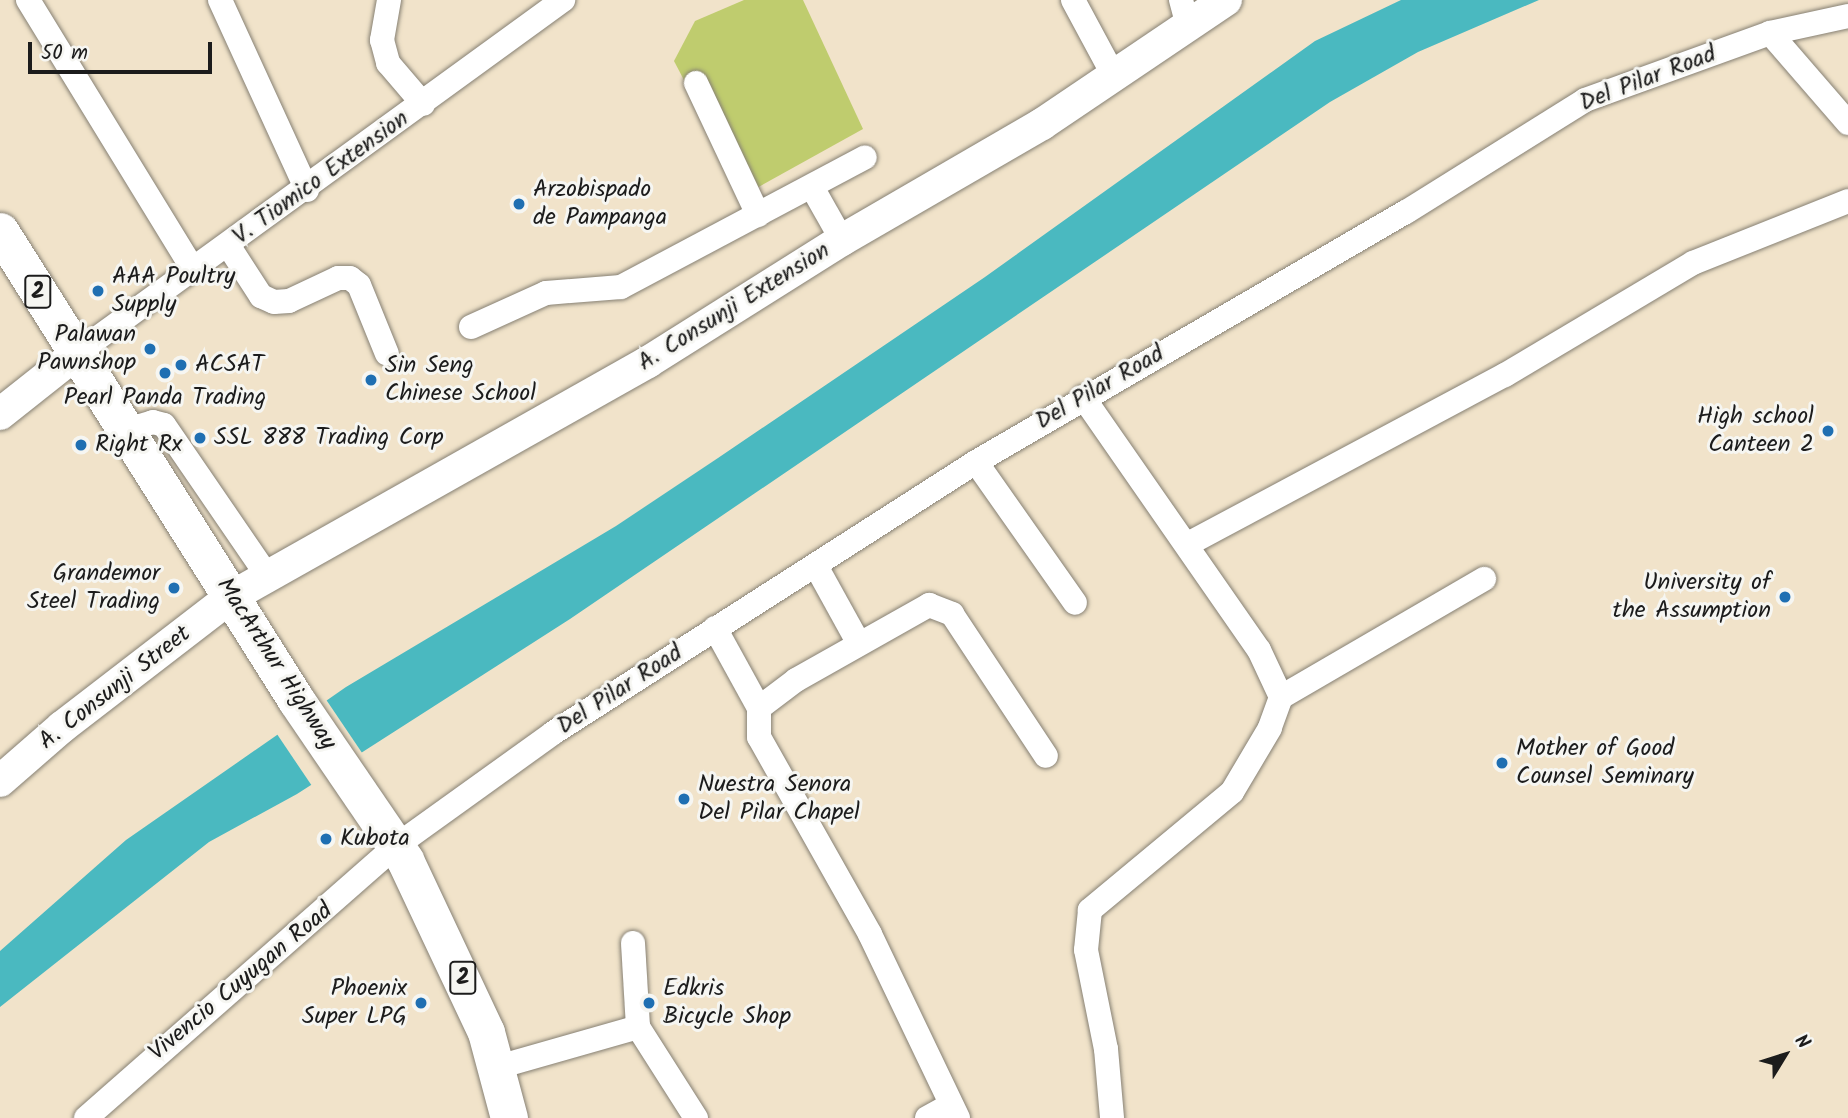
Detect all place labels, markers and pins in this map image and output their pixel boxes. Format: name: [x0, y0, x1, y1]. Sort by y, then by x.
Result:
place label: Arzobispado de Pampanga: [533, 176, 667, 232]
marker: Arzobispado de Pampanga: [511, 196, 527, 212]
place label: AAA Poultry Supply: [112, 263, 235, 319]
marker: AAA Poultry Supply: [90, 283, 106, 299]
place label: Palawan Pawnshop: [37, 321, 136, 377]
marker: Palawan Pawnshop: [142, 341, 158, 357]
place label: ACSAT: [195, 351, 264, 379]
place label: Sin Seng Chinese School: [385, 352, 536, 408]
marker: ACSAT: [173, 357, 189, 373]
marker: Pearl Panda Trading: [157, 365, 173, 381]
marker: Sin Seng Chinese School: [363, 372, 379, 388]
place label: Pearl Panda Trading: [64, 384, 266, 412]
place label: High school Canteen 2: [1697, 403, 1814, 459]
marker: High school Canteen 2: [1820, 423, 1836, 439]
place label: SSL 888 Trading Corp: [214, 424, 443, 452]
marker: SSL 888 Trading Corp: [192, 430, 208, 446]
place label: Right Rx: [95, 431, 182, 459]
marker: Right Rx: [73, 437, 89, 453]
place label: Grandemor Steel Trading: [27, 560, 160, 616]
place label: University of the Assumption: [1613, 569, 1771, 625]
marker: Grandemor Steel Trading: [166, 580, 182, 596]
marker: University of the Assumption: [1777, 589, 1793, 605]
place label: Mother of Good Counsel Seminary: [1516, 735, 1694, 791]
marker: Mother of Good Counsel Seminary: [1494, 755, 1510, 771]
place label: Nuestra Senora Del Pilar Chapel: [698, 771, 860, 827]
marker: Nuestra Senora Del Pilar Chapel: [676, 791, 692, 807]
place label: Kubota: [340, 825, 410, 853]
marker: Kubota: [318, 831, 334, 847]
place label: Phoenix Super LPG: [302, 975, 407, 1031]
place label: Edkris Bicycle Shop: [663, 975, 791, 1031]
marker: Phoenix Super LPG: [413, 995, 429, 1011]
marker: Edkris Bicycle Shop: [641, 995, 657, 1011]

